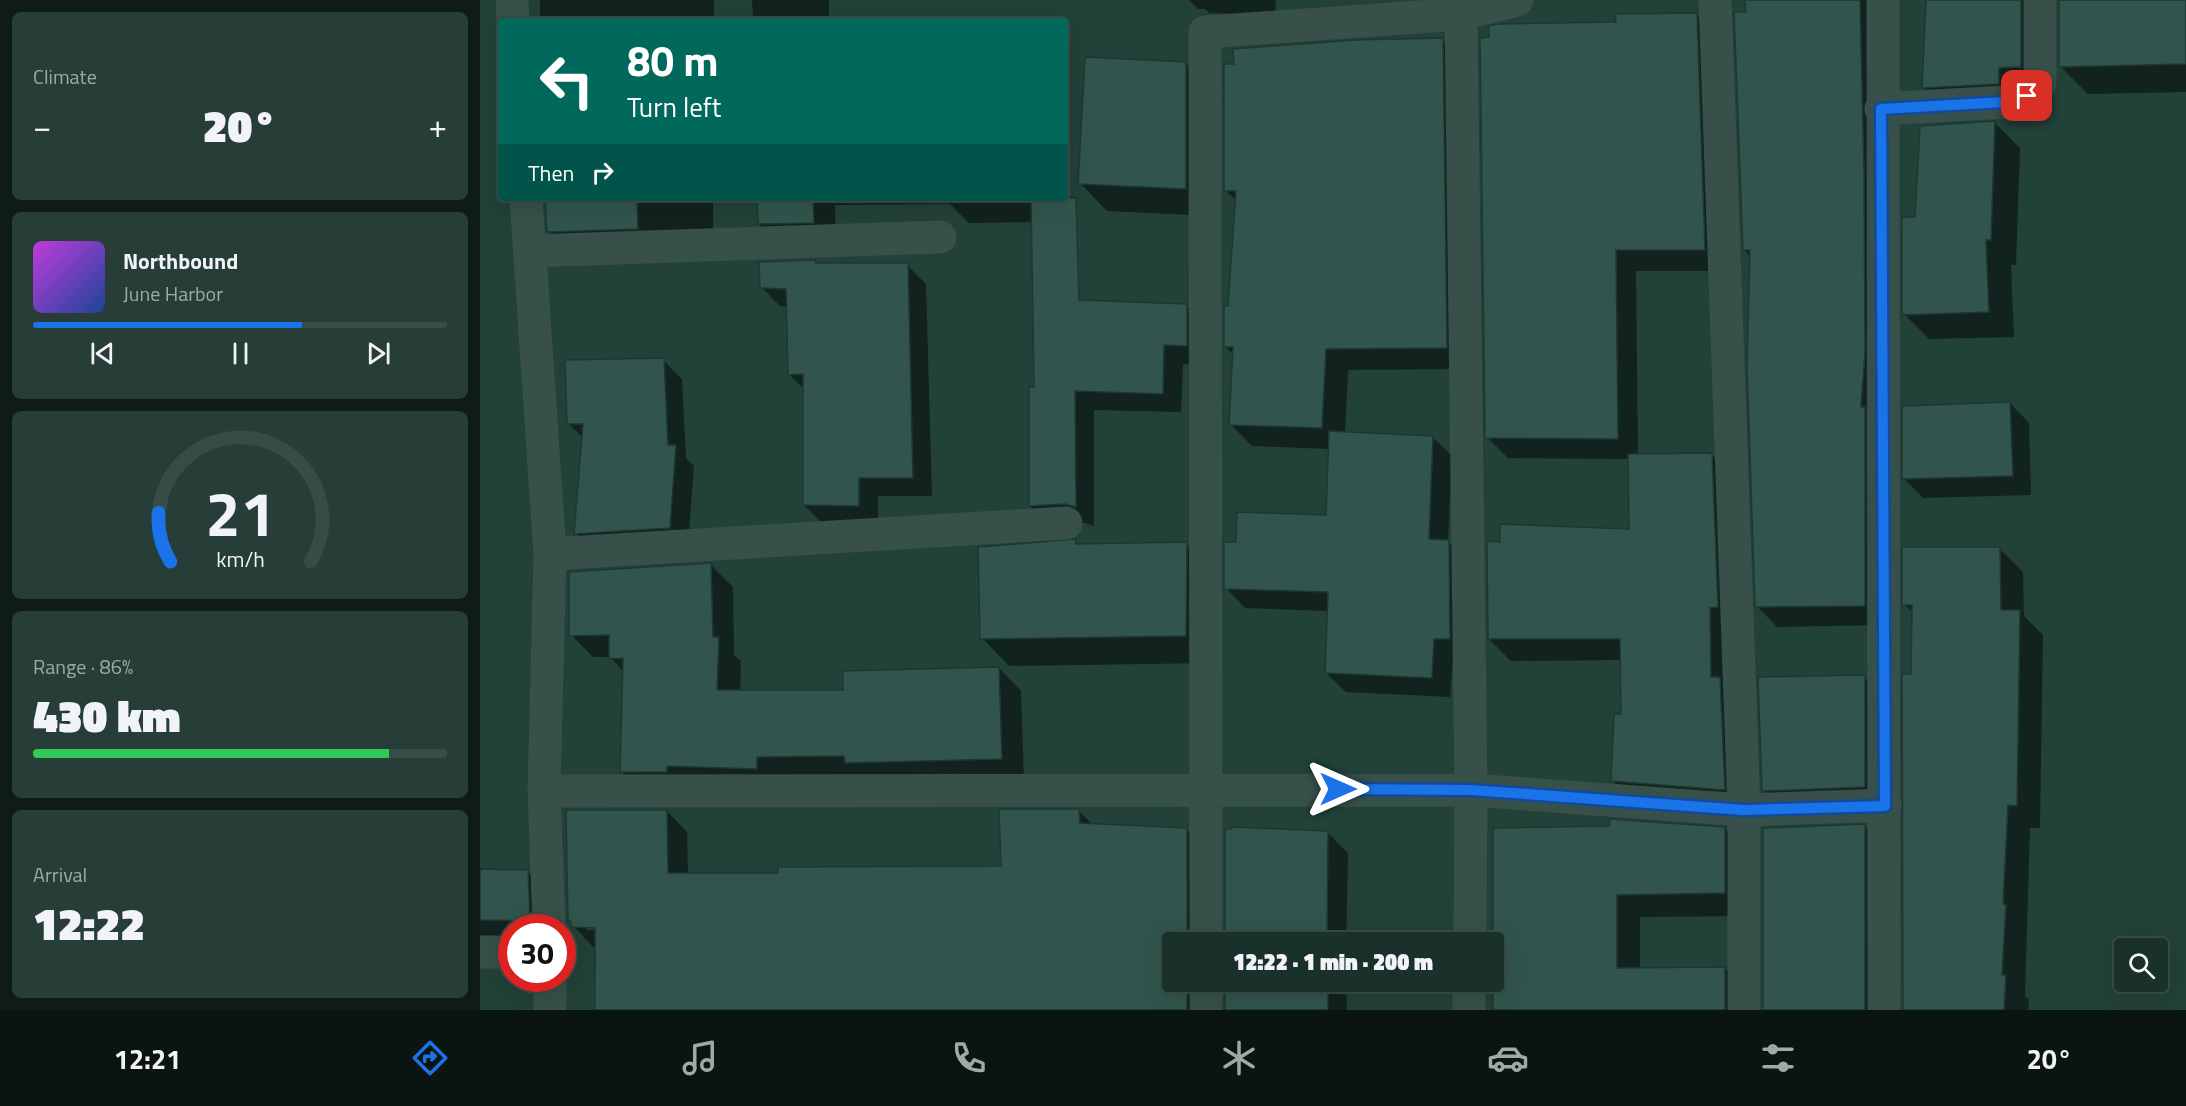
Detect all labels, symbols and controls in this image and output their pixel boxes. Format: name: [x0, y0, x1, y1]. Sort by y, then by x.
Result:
text: 80 m: [627, 28, 719, 92]
icon: left: [528, 42, 606, 120]
text: Climate: [33, 61, 97, 92]
pin: [2001, 70, 2052, 121]
icon: arrive: [2010, 79, 2043, 112]
text: Turn left: [627, 86, 721, 127]
text: 20°: [203, 91, 277, 159]
text: −: [33, 101, 51, 151]
text: +: [429, 101, 447, 151]
text: Then: [528, 156, 574, 190]
icon: right: [586, 156, 619, 189]
text: Northbound: [123, 244, 238, 278]
text: June Harbor: [123, 278, 223, 309]
icon: previous: [86, 337, 119, 370]
icon: pause: [224, 337, 257, 370]
icon: next: [362, 337, 395, 370]
text: 21: [205, 465, 275, 560]
text: km/h: [216, 543, 264, 575]
text: Range · 86%: [33, 651, 133, 682]
text: 430 km: [33, 681, 181, 749]
position arrow: [1306, 757, 1370, 821]
text: Arrival: [33, 859, 87, 890]
text: 12:22: [33, 889, 145, 957]
speed limit sign: 30: [498, 914, 576, 992]
map controls: [2114, 938, 2168, 992]
button: search: [2114, 938, 2168, 992]
text: 12:22 · 1 min · 200 m: [1233, 945, 1433, 979]
icon: directions: [409, 1037, 451, 1079]
icon: music: [679, 1037, 721, 1079]
icon: phone: [948, 1037, 990, 1079]
icon: climate: [1218, 1037, 1260, 1079]
icon: car: [1487, 1037, 1529, 1079]
icon: filters: [1757, 1037, 1799, 1079]
text: 12:21: [114, 1038, 181, 1079]
text: 20°: [2027, 1038, 2072, 1079]

